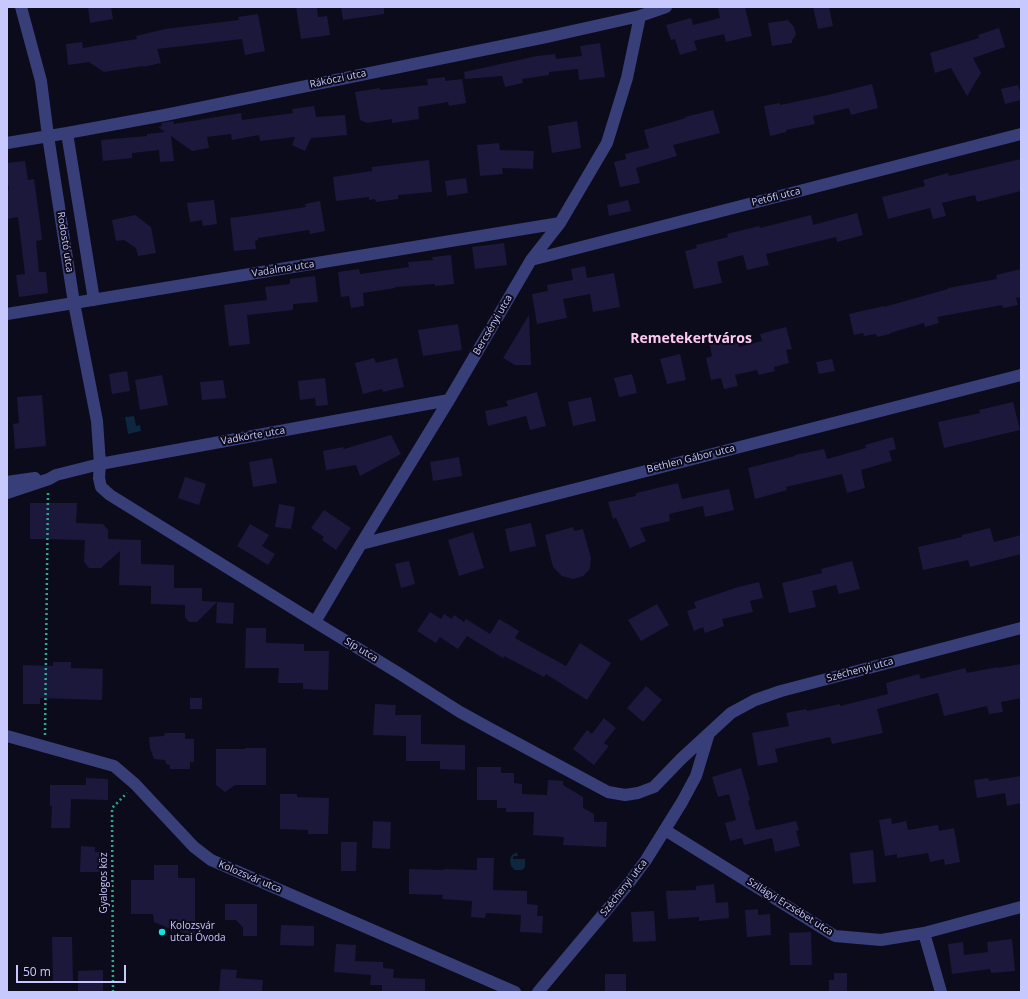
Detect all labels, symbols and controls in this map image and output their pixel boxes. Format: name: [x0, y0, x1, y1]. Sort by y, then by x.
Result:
street label: Rákóczi utca: [309, 67, 367, 91]
street label: Petőfi utca: [750, 185, 802, 209]
street label: Rodostó utca: [54, 211, 76, 273]
street label: Vadalma utca: [251, 258, 315, 280]
street label: Bercsényi utca: [471, 293, 515, 357]
district label: Remetekertváros: [630, 331, 752, 347]
street label: Vadkörte utca: [220, 424, 286, 448]
street label: Bethlen Gábor utca: [646, 442, 736, 476]
street label: Síp utca: [342, 635, 380, 665]
street label: Széchenyi utca: [825, 655, 895, 685]
street label: Gyalogos köz: [98, 852, 110, 914]
street label: Széchenyi utca: [598, 857, 650, 919]
street label: Kolozsvár utca: [217, 858, 283, 896]
street label: Szilágyi Erzsébet utca: [745, 876, 835, 938]
place label: Kolozsvár utcai Óvoda: [170, 920, 226, 944]
marker: Kolozsvár utcai Óvoda: [157, 927, 167, 937]
scale bar: [18, 957, 128, 983]
text: 50 m: [23, 963, 51, 980]

